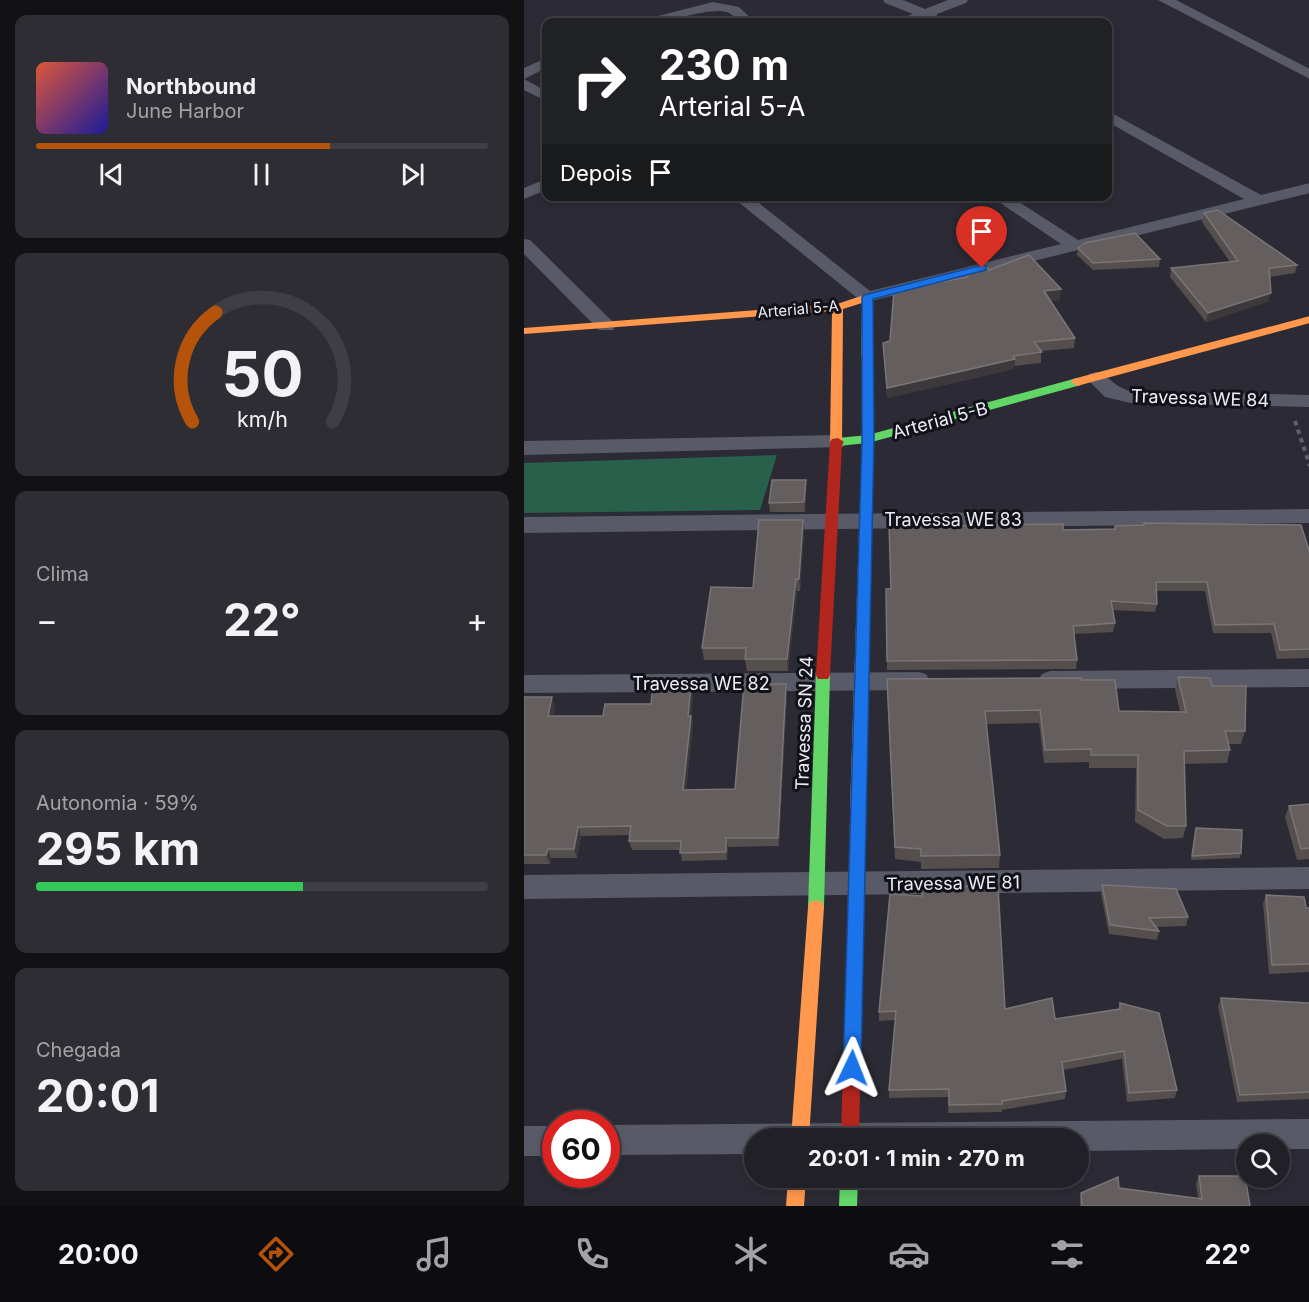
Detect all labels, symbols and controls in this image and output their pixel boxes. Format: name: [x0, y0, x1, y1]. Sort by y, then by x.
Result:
text: 230 m: [659, 39, 789, 90]
icon: right: [560, 42, 638, 120]
text: Northbound: [126, 73, 256, 99]
text: Arterial 5-A: [659, 90, 806, 123]
text: June Harbor: [126, 99, 244, 123]
icon: arrive: [644, 156, 677, 189]
icon: previous: [95, 158, 128, 191]
icon: pause: [245, 158, 278, 191]
icon: next: [396, 158, 429, 191]
text: Depois: [560, 160, 632, 186]
pin: [956, 206, 1007, 268]
icon: arrive: [965, 215, 998, 248]
street label: Arterial 5-A: [757, 296, 839, 322]
text: 50: [221, 336, 303, 411]
street label: Travessa WE 84: [1131, 385, 1269, 411]
street label: Arterial 5-B: [890, 397, 990, 443]
text: km/h: [237, 406, 287, 432]
street label: Travessa WE 83: [884, 509, 1022, 530]
text: Clima: [36, 562, 89, 586]
text: 22°: [223, 592, 301, 647]
text: −: [36, 600, 58, 640]
text: +: [466, 600, 488, 640]
street label: Travessa SN 24: [791, 656, 817, 790]
street label: Travessa WE 82: [632, 673, 770, 694]
text: Autonomia · 59%: [36, 791, 199, 815]
text: 295 km: [36, 821, 200, 876]
street label: Travessa WE 81: [886, 871, 1020, 895]
position arrow: [820, 1036, 884, 1100]
text: Chegada: [36, 1038, 121, 1062]
text: 20:01: [36, 1068, 159, 1123]
speed limit sign: 60: [542, 1110, 620, 1188]
map controls: [1236, 1134, 1290, 1188]
button: search: [1236, 1134, 1290, 1188]
text: 20:01 · 1 min · 270 m: [808, 1145, 1025, 1171]
icon: directions: [255, 1233, 297, 1275]
icon: music: [413, 1233, 455, 1275]
icon: phone: [571, 1233, 613, 1275]
icon: climate: [730, 1233, 772, 1275]
icon: car: [888, 1233, 930, 1275]
icon: filters: [1046, 1233, 1088, 1275]
text: 20:00: [58, 1238, 139, 1271]
text: 22°: [1204, 1238, 1251, 1271]

